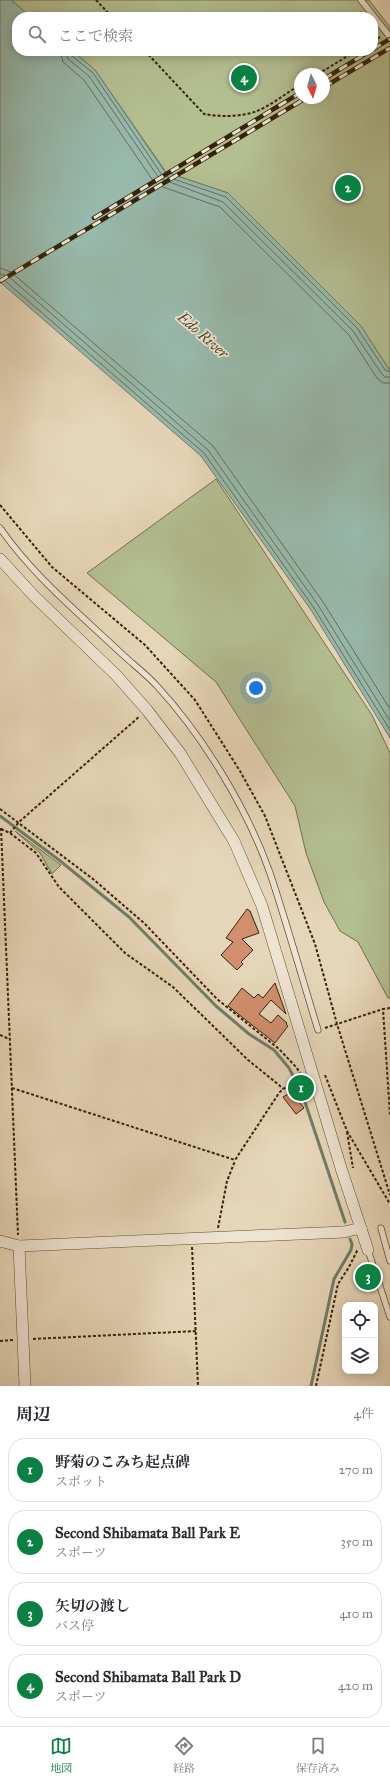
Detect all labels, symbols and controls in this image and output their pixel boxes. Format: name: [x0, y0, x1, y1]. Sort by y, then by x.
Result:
search box: [12, 12, 378, 56]
icon: search: [26, 23, 48, 45]
text: ここで検索: [58, 27, 133, 45]
pin: 4: [231, 63, 257, 93]
north arrow: [294, 68, 330, 104]
pin: 2: [335, 173, 361, 203]
water label: Edo River: [173, 307, 233, 363]
your location: [246, 678, 266, 698]
pin: 1: [288, 1073, 314, 1103]
pin: 3: [355, 1262, 381, 1292]
map controls: [342, 1302, 378, 1374]
button: locate: [342, 1302, 378, 1338]
button: layers: [342, 1338, 378, 1374]
text: 周辺: [16, 1404, 50, 1425]
text: 4件: [354, 1406, 374, 1422]
text: 野菊のこみち起点碑: [55, 1453, 190, 1471]
text: 1: [27, 1462, 33, 1478]
text: 270 m: [339, 1462, 373, 1478]
text: スポット: [55, 1474, 107, 1490]
text: Second Shibamata Ball Park E: [55, 1524, 240, 1542]
text: 2: [27, 1534, 33, 1550]
text: 350 m: [340, 1534, 373, 1550]
text: スポーツ: [55, 1545, 106, 1561]
text: 矢切の渡し: [55, 1597, 130, 1615]
text: 3: [27, 1606, 33, 1622]
text: 410 m: [339, 1606, 373, 1622]
text: バス停: [55, 1618, 94, 1634]
text: Second Shibamata Ball Park D: [55, 1668, 241, 1686]
text: 4: [26, 1678, 34, 1694]
text: 420 m: [338, 1678, 373, 1694]
text: スポーツ: [55, 1689, 106, 1705]
tab: 地図: [50, 1735, 72, 1775]
tab: 経路: [173, 1735, 195, 1775]
tab: 保存済み: [296, 1735, 340, 1775]

